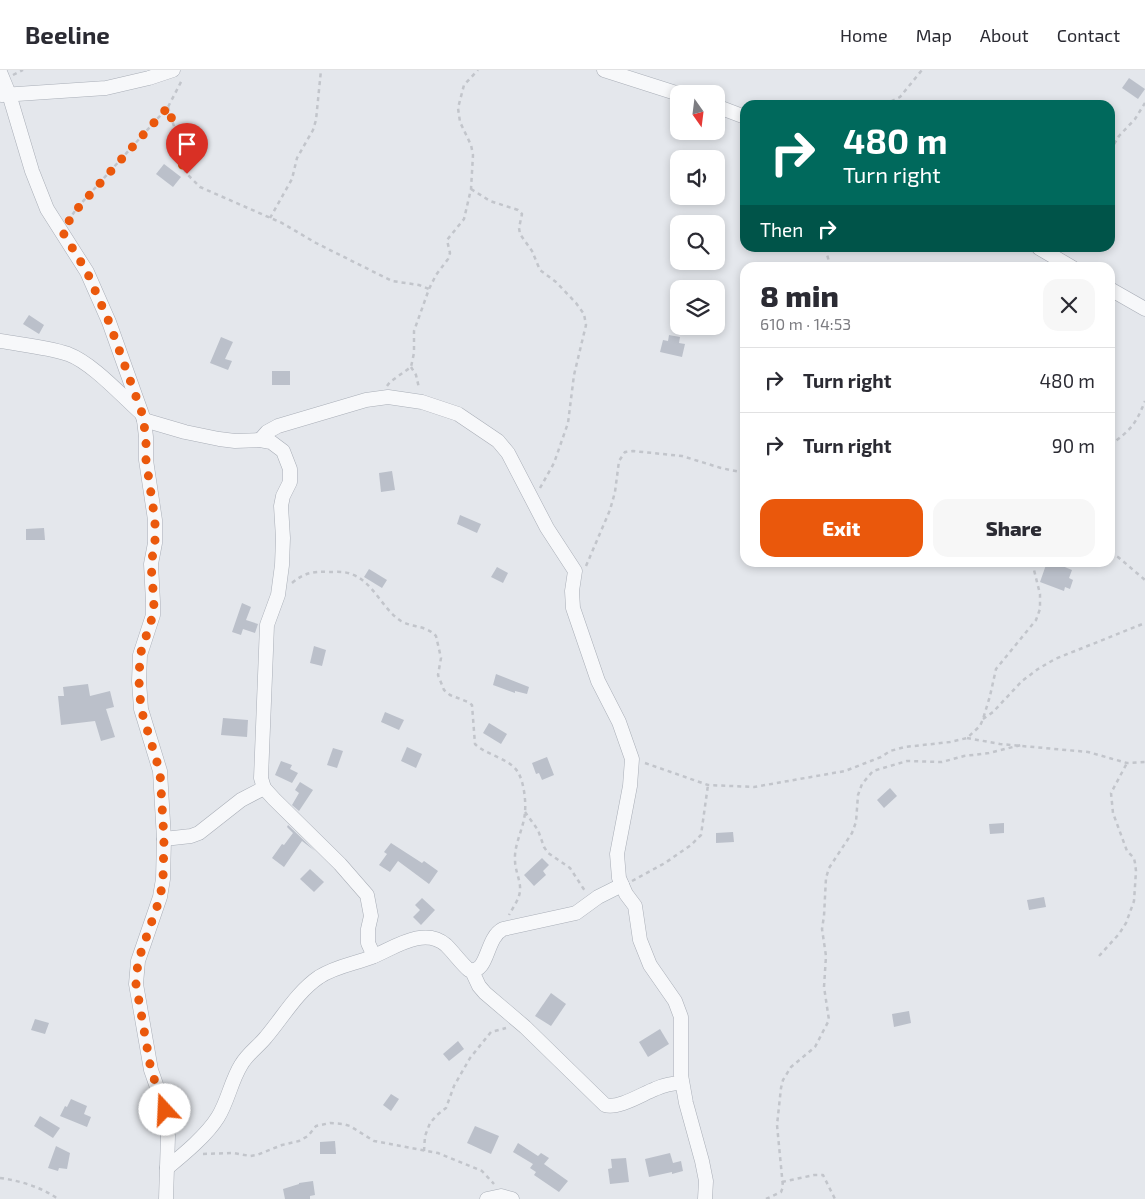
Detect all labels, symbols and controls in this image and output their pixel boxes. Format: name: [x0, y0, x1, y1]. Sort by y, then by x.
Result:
text: Beeline: [25, 20, 110, 49]
text: Home: [840, 24, 888, 46]
text: Map: [916, 24, 952, 46]
text: About: [980, 24, 1029, 46]
text: Contact: [1057, 24, 1120, 46]
north arrow: [670, 85, 725, 140]
map controls: [670, 85, 725, 335]
text: 480 m: [843, 119, 948, 161]
icon: right: [760, 120, 825, 185]
pin: [166, 123, 208, 174]
icon: arrive: [173, 130, 201, 158]
button: sound: [670, 150, 725, 205]
text: Turn right: [843, 161, 941, 187]
button: search: [670, 215, 725, 270]
icon: right: [813, 215, 841, 243]
text: Then: [760, 218, 803, 241]
text: 8 min: [760, 277, 839, 313]
button: close: [1043, 279, 1095, 331]
button: layers: [670, 280, 725, 335]
text: 610 m · 14:53: [760, 314, 851, 333]
icon: right: [760, 366, 788, 394]
text: Turn right: [803, 369, 891, 392]
text: 480 m: [1039, 369, 1095, 392]
icon: right: [760, 431, 788, 459]
text: Turn right: [803, 434, 891, 457]
text: 90 m: [1052, 434, 1095, 457]
button: Exit: [760, 499, 923, 557]
button: Share: [933, 499, 1095, 557]
position arrow: [138, 1083, 190, 1135]

